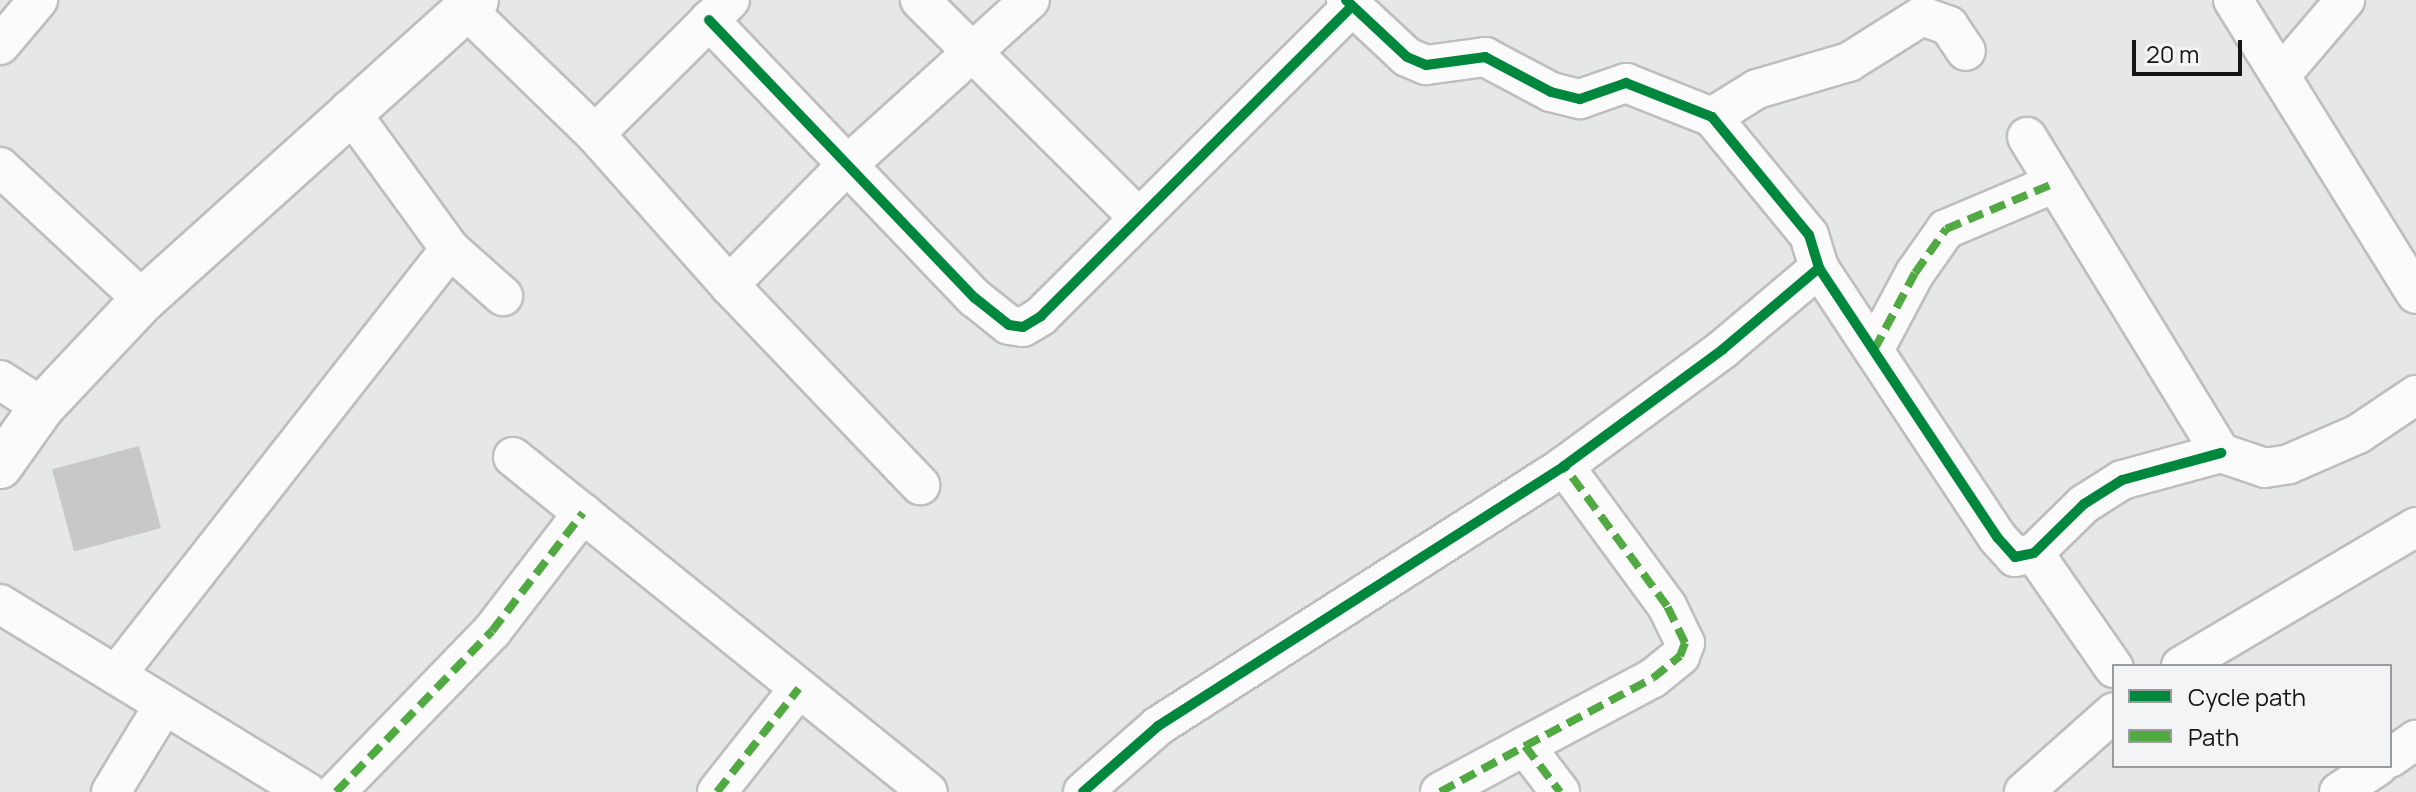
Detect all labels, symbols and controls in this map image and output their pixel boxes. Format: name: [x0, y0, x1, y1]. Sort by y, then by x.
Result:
scale bar: [2136, 24, 2246, 74]
text: 20 m: [2146, 37, 2199, 70]
legend: [2112, 664, 2392, 768]
text: Cycle path: [2188, 680, 2306, 713]
text: Path: [2188, 720, 2239, 753]

